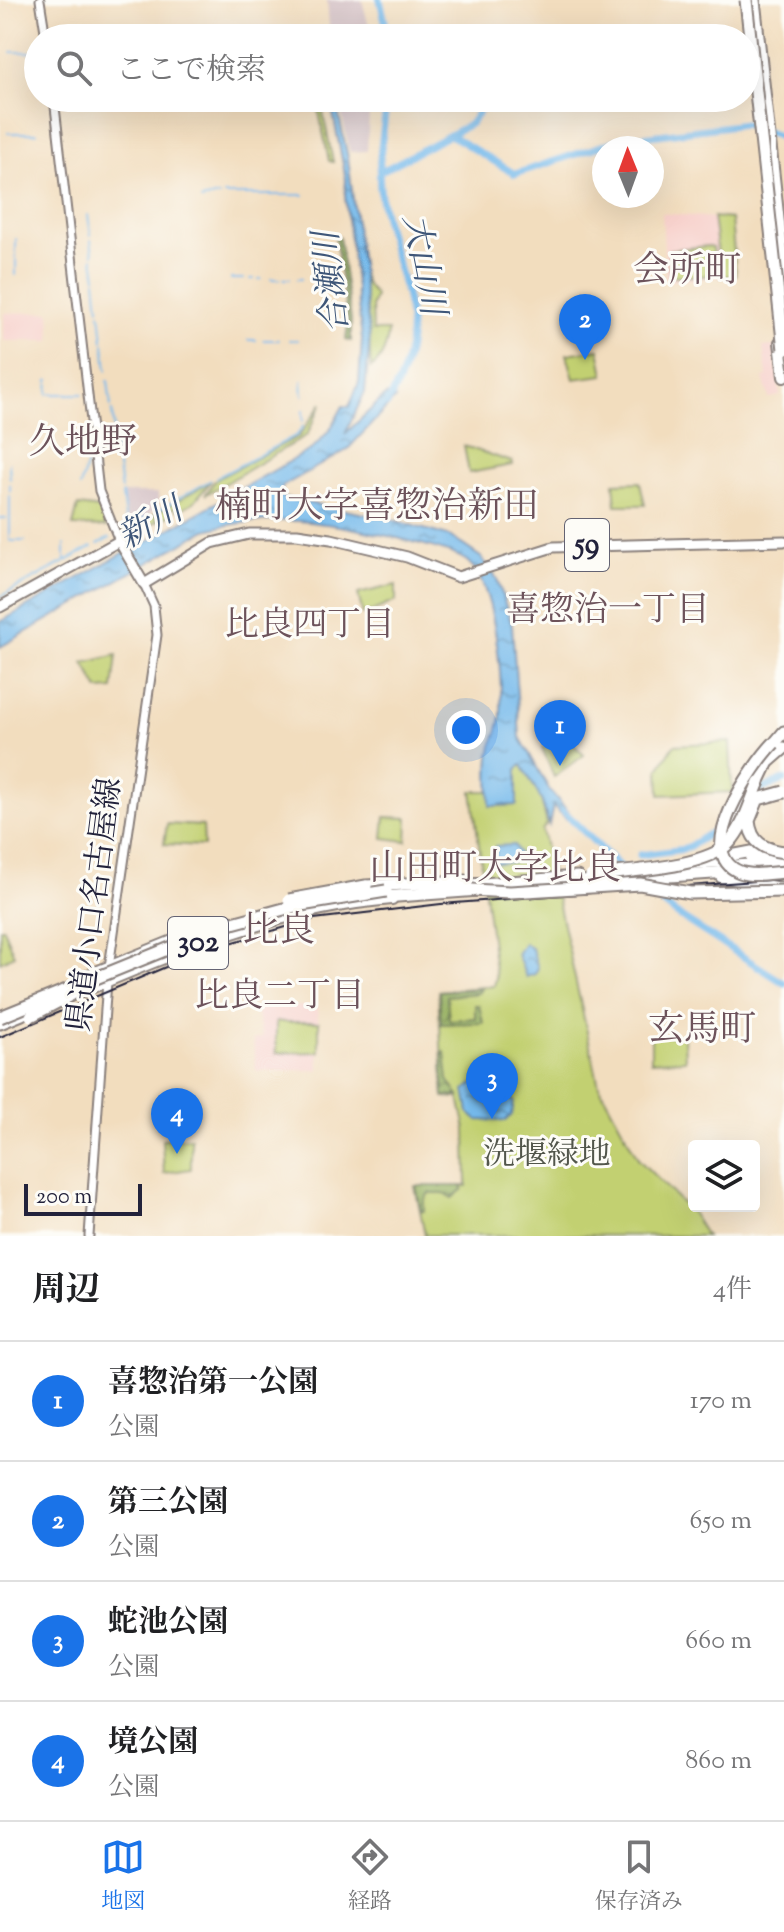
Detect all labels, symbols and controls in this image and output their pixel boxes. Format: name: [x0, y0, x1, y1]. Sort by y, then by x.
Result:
search box: [24, 24, 760, 112]
icon: search: [52, 46, 96, 90]
text: ここで検索: [116, 50, 266, 93]
north arrow: [592, 136, 664, 208]
water label: 大山川: [388, 210, 457, 324]
water label: 合瀬川: [303, 225, 363, 335]
district label: 会所町: [633, 246, 741, 298]
pin: 2: [559, 294, 611, 360]
district label: 久地野: [29, 418, 137, 470]
district label: 楠町大字喜惣治新田: [215, 482, 539, 534]
water label: 新川: [109, 485, 196, 563]
road number: 59: [565, 519, 609, 571]
district label: 喜惣治一丁目: [506, 587, 710, 636]
district label: 比良四丁目: [225, 602, 395, 651]
pin: 1: [534, 700, 586, 766]
your location: [446, 710, 486, 750]
street label: 県道小口名古屋線: [58, 775, 134, 1035]
district label: 山田町大字比良: [369, 844, 621, 896]
district label: 比良: [243, 906, 315, 958]
road number: 302: [168, 917, 228, 969]
district label: 比良二丁目: [195, 973, 365, 1022]
district label: 玄馬町: [648, 1005, 756, 1057]
pin: 3: [466, 1053, 518, 1119]
pin: 4: [151, 1088, 203, 1154]
park label: 洗堰緑地: [483, 1133, 611, 1179]
map controls: [688, 1140, 760, 1212]
button: layers: [688, 1140, 760, 1212]
scale bar: [24, 1180, 142, 1216]
text: 200 m: [36, 1182, 92, 1214]
text: 周辺: [32, 1267, 100, 1316]
text: 4件: [713, 1272, 752, 1309]
text: 喜惣治第一公園: [108, 1362, 318, 1405]
text: 1: [54, 1383, 62, 1420]
text: 170 m: [690, 1383, 752, 1420]
text: 公園: [108, 1410, 160, 1447]
text: 第三公園: [108, 1482, 228, 1525]
text: 2: [52, 1503, 64, 1540]
text: 650 m: [689, 1503, 752, 1540]
text: 公園: [108, 1530, 160, 1567]
text: 蛇池公園: [108, 1602, 228, 1645]
text: 3: [53, 1623, 63, 1660]
text: 660 m: [685, 1623, 752, 1660]
text: 公園: [108, 1650, 160, 1687]
text: 境公園: [108, 1722, 198, 1765]
text: 4: [51, 1743, 65, 1780]
text: 860 m: [685, 1743, 752, 1780]
text: 公園: [108, 1770, 160, 1807]
tab: 地図: [101, 1835, 145, 1919]
tab: 経路: [348, 1835, 392, 1919]
tab: 保存済み: [595, 1835, 683, 1919]

